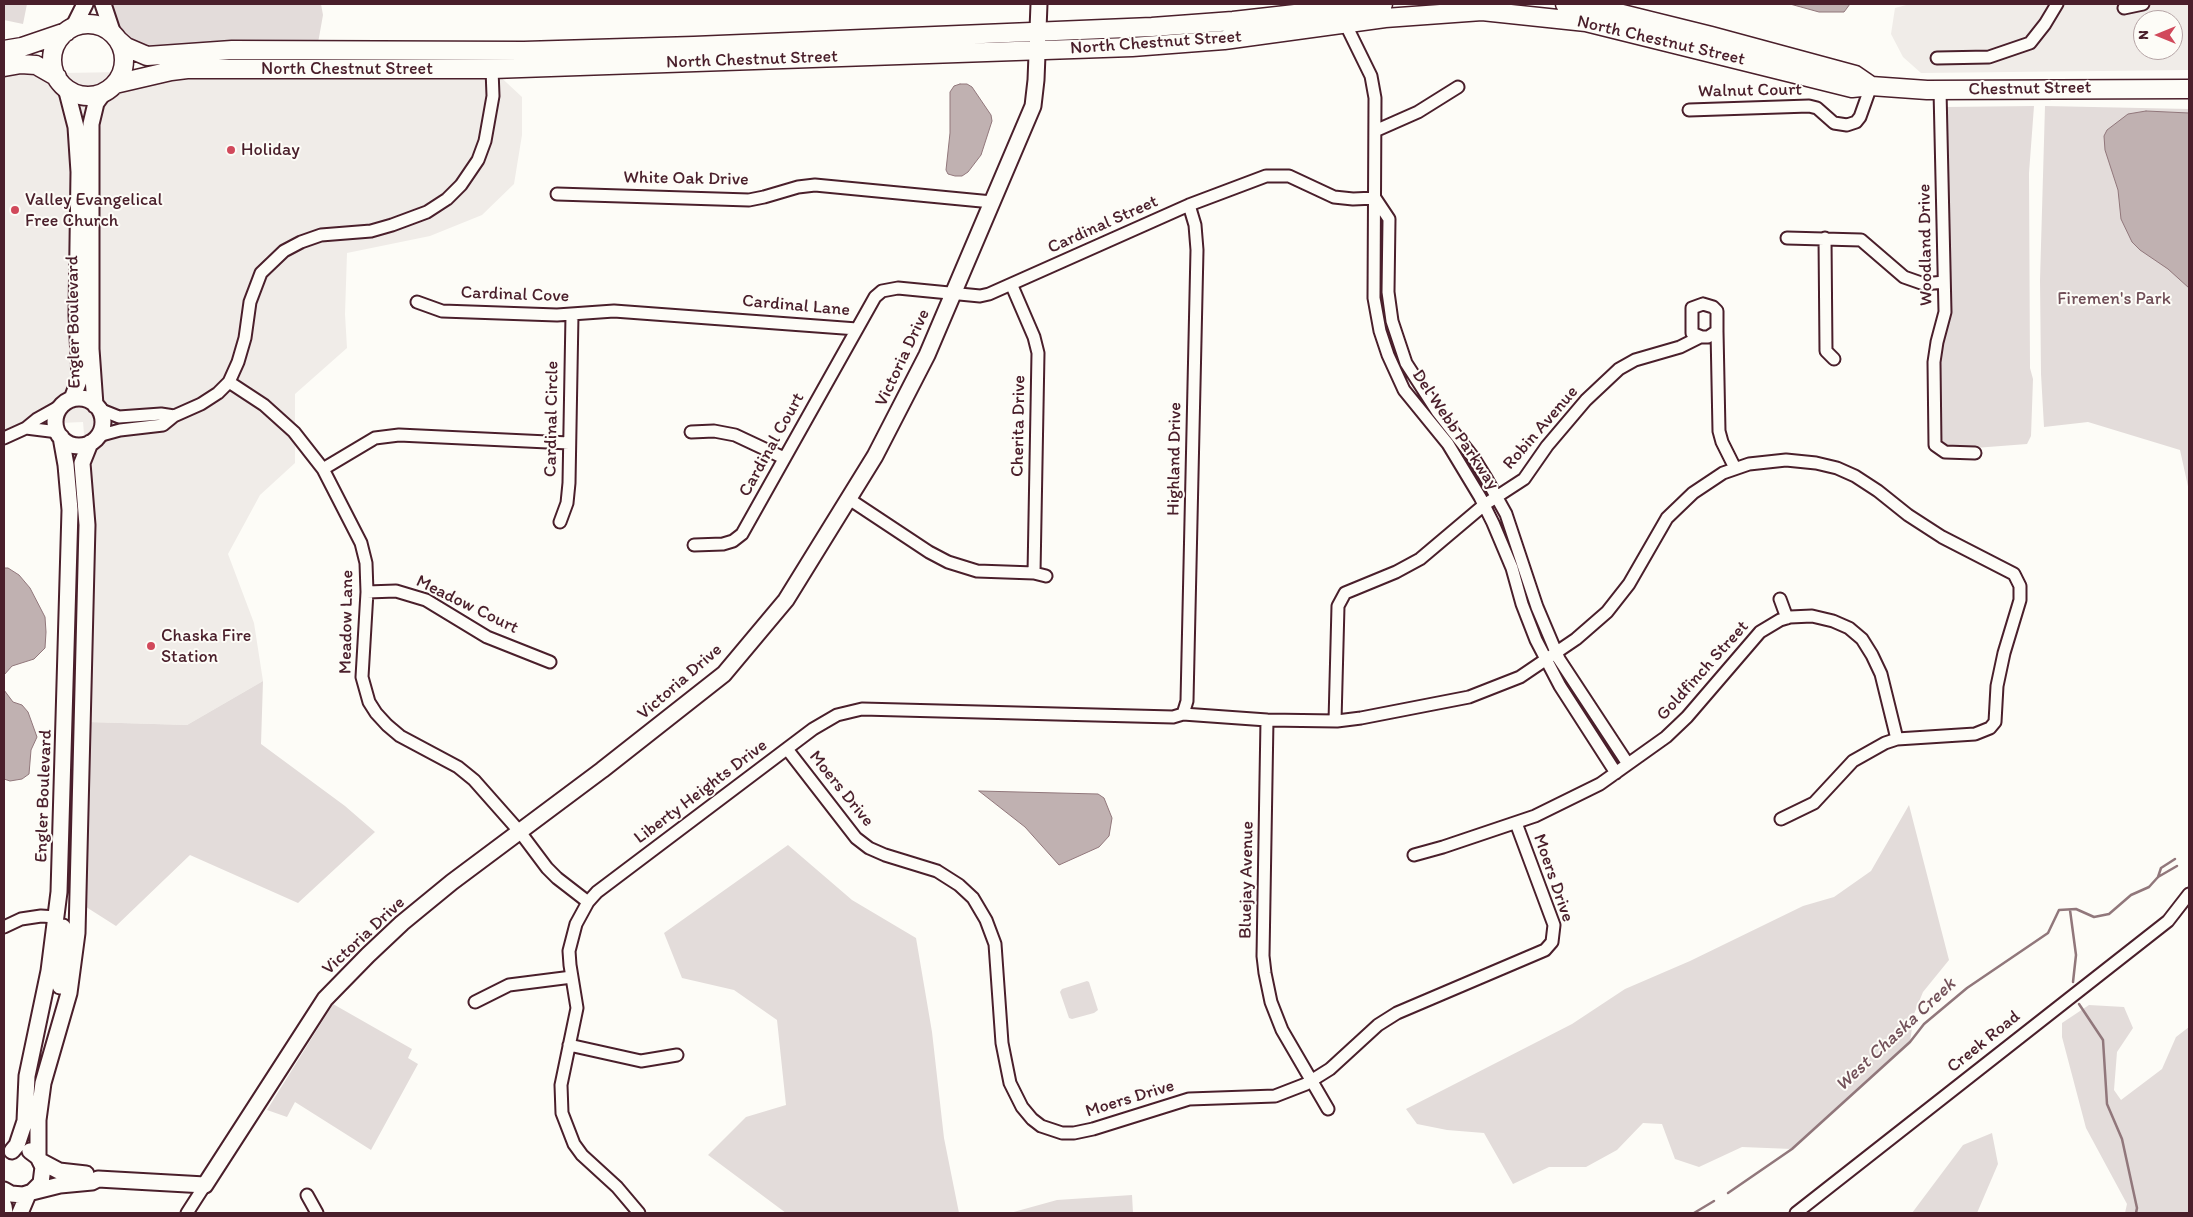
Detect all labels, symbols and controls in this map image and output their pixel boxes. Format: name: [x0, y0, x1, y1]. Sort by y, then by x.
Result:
north arrow: [2133, 10, 2183, 60]
street label: North Chestnut Street: [1575, 11, 1747, 71]
street label: North Chestnut Street: [1070, 26, 1242, 60]
text: N: [2135, 30, 2152, 40]
street label: North Chestnut Street: [666, 46, 838, 74]
street label: North Chestnut Street: [261, 58, 433, 80]
street label: Chestnut Street: [1968, 77, 2092, 101]
street label: Walnut Court: [1698, 79, 1802, 103]
place label: Holiday: [241, 139, 300, 161]
marker: Holiday: [225, 144, 237, 156]
street label: White Oak Drive: [623, 167, 749, 191]
street label: Woodland Drive: [1914, 184, 1938, 306]
place label: Valley Evangelical Free Church: [25, 189, 163, 232]
street label: Cardinal Street: [1044, 191, 1162, 259]
marker: Valley Evangelical Free Church: [9, 204, 21, 216]
street label: Engler Boulevard: [62, 255, 86, 389]
street label: Cardinal Cove: [460, 282, 570, 308]
park label: Firemen's Park: [2057, 288, 2171, 310]
street label: Cardinal Lane: [741, 291, 851, 321]
street label: Victoria Drive: [871, 306, 935, 410]
street label: Cardinal Circle: [540, 361, 564, 477]
street label: Del Webb Parkway: [1407, 366, 1503, 494]
street label: Cherita Drive: [1007, 375, 1031, 477]
street label: Robin Avenue: [1499, 382, 1583, 474]
street label: Cardinal Court: [735, 389, 809, 501]
street label: Highland Drive: [1163, 402, 1187, 516]
street label: Meadow Lane: [335, 570, 359, 674]
street label: Meadow Court: [412, 571, 522, 639]
street label: Goldfinch Street: [1652, 616, 1754, 726]
place label: Chaska Fire Station: [161, 625, 251, 668]
street label: Victoria Drive: [633, 639, 727, 725]
marker: Chaska Fire Station: [145, 640, 157, 652]
street label: Engler Boulevard: [31, 729, 57, 863]
street label: Liberty Heights Drive: [630, 735, 772, 849]
street label: Moers Drive: [804, 747, 878, 831]
street label: Bluejay Avenue: [1235, 821, 1259, 939]
street label: Moers Drive: [1528, 831, 1578, 925]
street label: Victoria Drive: [318, 892, 410, 980]
water label: West Chaska Creek: [1831, 973, 1961, 1097]
street label: Creek Road: [1943, 1006, 2025, 1078]
street label: Moers Drive: [1083, 1075, 1177, 1123]

